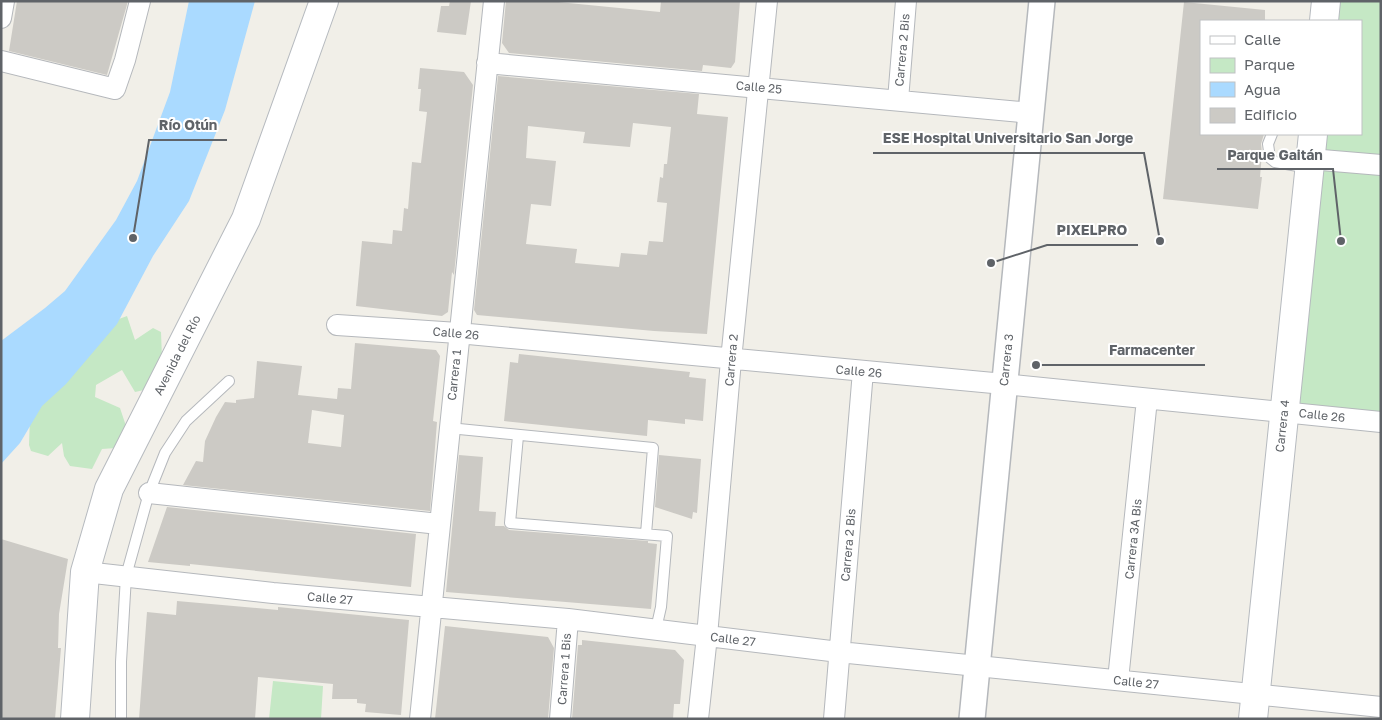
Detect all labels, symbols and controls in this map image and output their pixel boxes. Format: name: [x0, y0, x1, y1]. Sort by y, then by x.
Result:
street label: Carrera 2 Bis: [891, 13, 913, 87]
legend: [1200, 20, 1362, 135]
text: Calle: [1244, 30, 1281, 48]
text: Parque: [1244, 55, 1295, 73]
street label: Calle 25: [735, 78, 783, 96]
text: Agua: [1244, 80, 1281, 98]
text: Edificio: [1244, 105, 1297, 123]
callout: Río Otún: [149, 111, 227, 140]
text: Río Otún: [159, 116, 217, 133]
callout: ESE Hospital Universitario San Jorge: [873, 124, 1144, 153]
text: ESE Hospital Universitario San Jorge: [883, 129, 1133, 146]
callout: Parque Gaitán: [1217, 140, 1333, 169]
text: Parque Gaitán: [1227, 146, 1323, 163]
callout: PIXELPRO: [1047, 216, 1138, 245]
text: PIXELPRO: [1057, 221, 1128, 238]
street label: Avenida del Río: [150, 312, 204, 398]
street label: Calle 26: [432, 323, 480, 343]
street label: Carrera 2: [721, 333, 741, 387]
street label: Carrera 3: [996, 333, 1016, 387]
callout: Farmacenter: [1099, 336, 1205, 365]
text: Farmacenter: [1109, 341, 1196, 358]
street label: Carrera 1: [444, 349, 464, 401]
street label: Calle 26: [835, 361, 883, 381]
street label: Carrera 4: [1272, 399, 1292, 453]
street label: Calle 26: [1298, 405, 1346, 425]
street label: Carrera 3A Bis: [1121, 498, 1145, 580]
street label: Carrera 2 Bis: [837, 508, 859, 582]
street label: Calle 27: [307, 589, 353, 607]
street label: Calle 27: [709, 629, 757, 649]
street label: Carrera 1 Bis: [554, 633, 574, 705]
street label: Calle 27: [1112, 672, 1160, 692]

